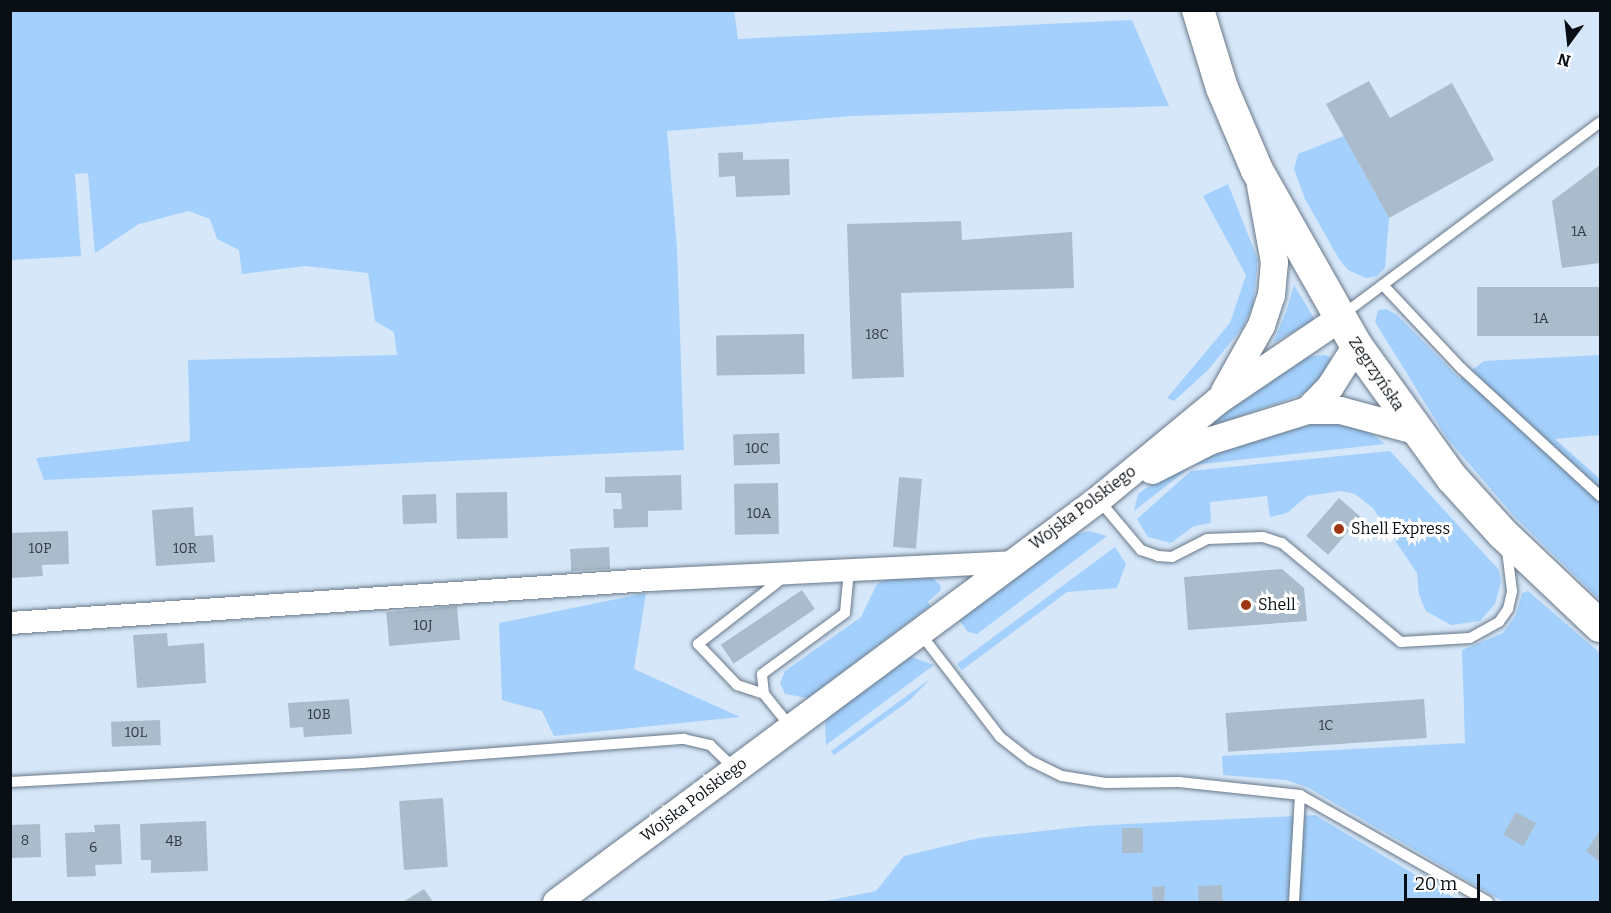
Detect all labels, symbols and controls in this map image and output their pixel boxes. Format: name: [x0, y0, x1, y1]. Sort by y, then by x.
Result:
north arrow: [1539, 12, 1599, 72]
text: N: [1556, 49, 1573, 71]
house number: 1A: [1571, 224, 1587, 240]
house number: 1A: [1533, 311, 1549, 327]
house number: 18C: [866, 327, 888, 343]
street label: Zegrzyńska: [1344, 333, 1408, 415]
house number: 10C: [745, 441, 769, 457]
street label: Wojska Polskiego: [1026, 462, 1140, 554]
house number: 10A: [747, 506, 771, 522]
place label: Shell Express: [1351, 519, 1450, 539]
marker: Shell Express: [1332, 522, 1346, 536]
house number: 10P: [28, 541, 52, 557]
house number: 10R: [173, 541, 197, 557]
place label: Shell: [1258, 595, 1296, 615]
marker: Shell: [1239, 598, 1253, 612]
house number: 10J: [413, 618, 433, 634]
house number: 10B: [307, 707, 331, 723]
house number: 1C: [1319, 718, 1333, 734]
house number: 10L: [125, 725, 147, 741]
street label: Wojska Polskiego: [637, 754, 751, 846]
house number: 8: [21, 833, 29, 849]
house number: 4B: [165, 834, 183, 850]
house number: 6: [89, 840, 97, 856]
scale bar: [1407, 862, 1484, 900]
text: 20 m: [1415, 873, 1457, 895]

